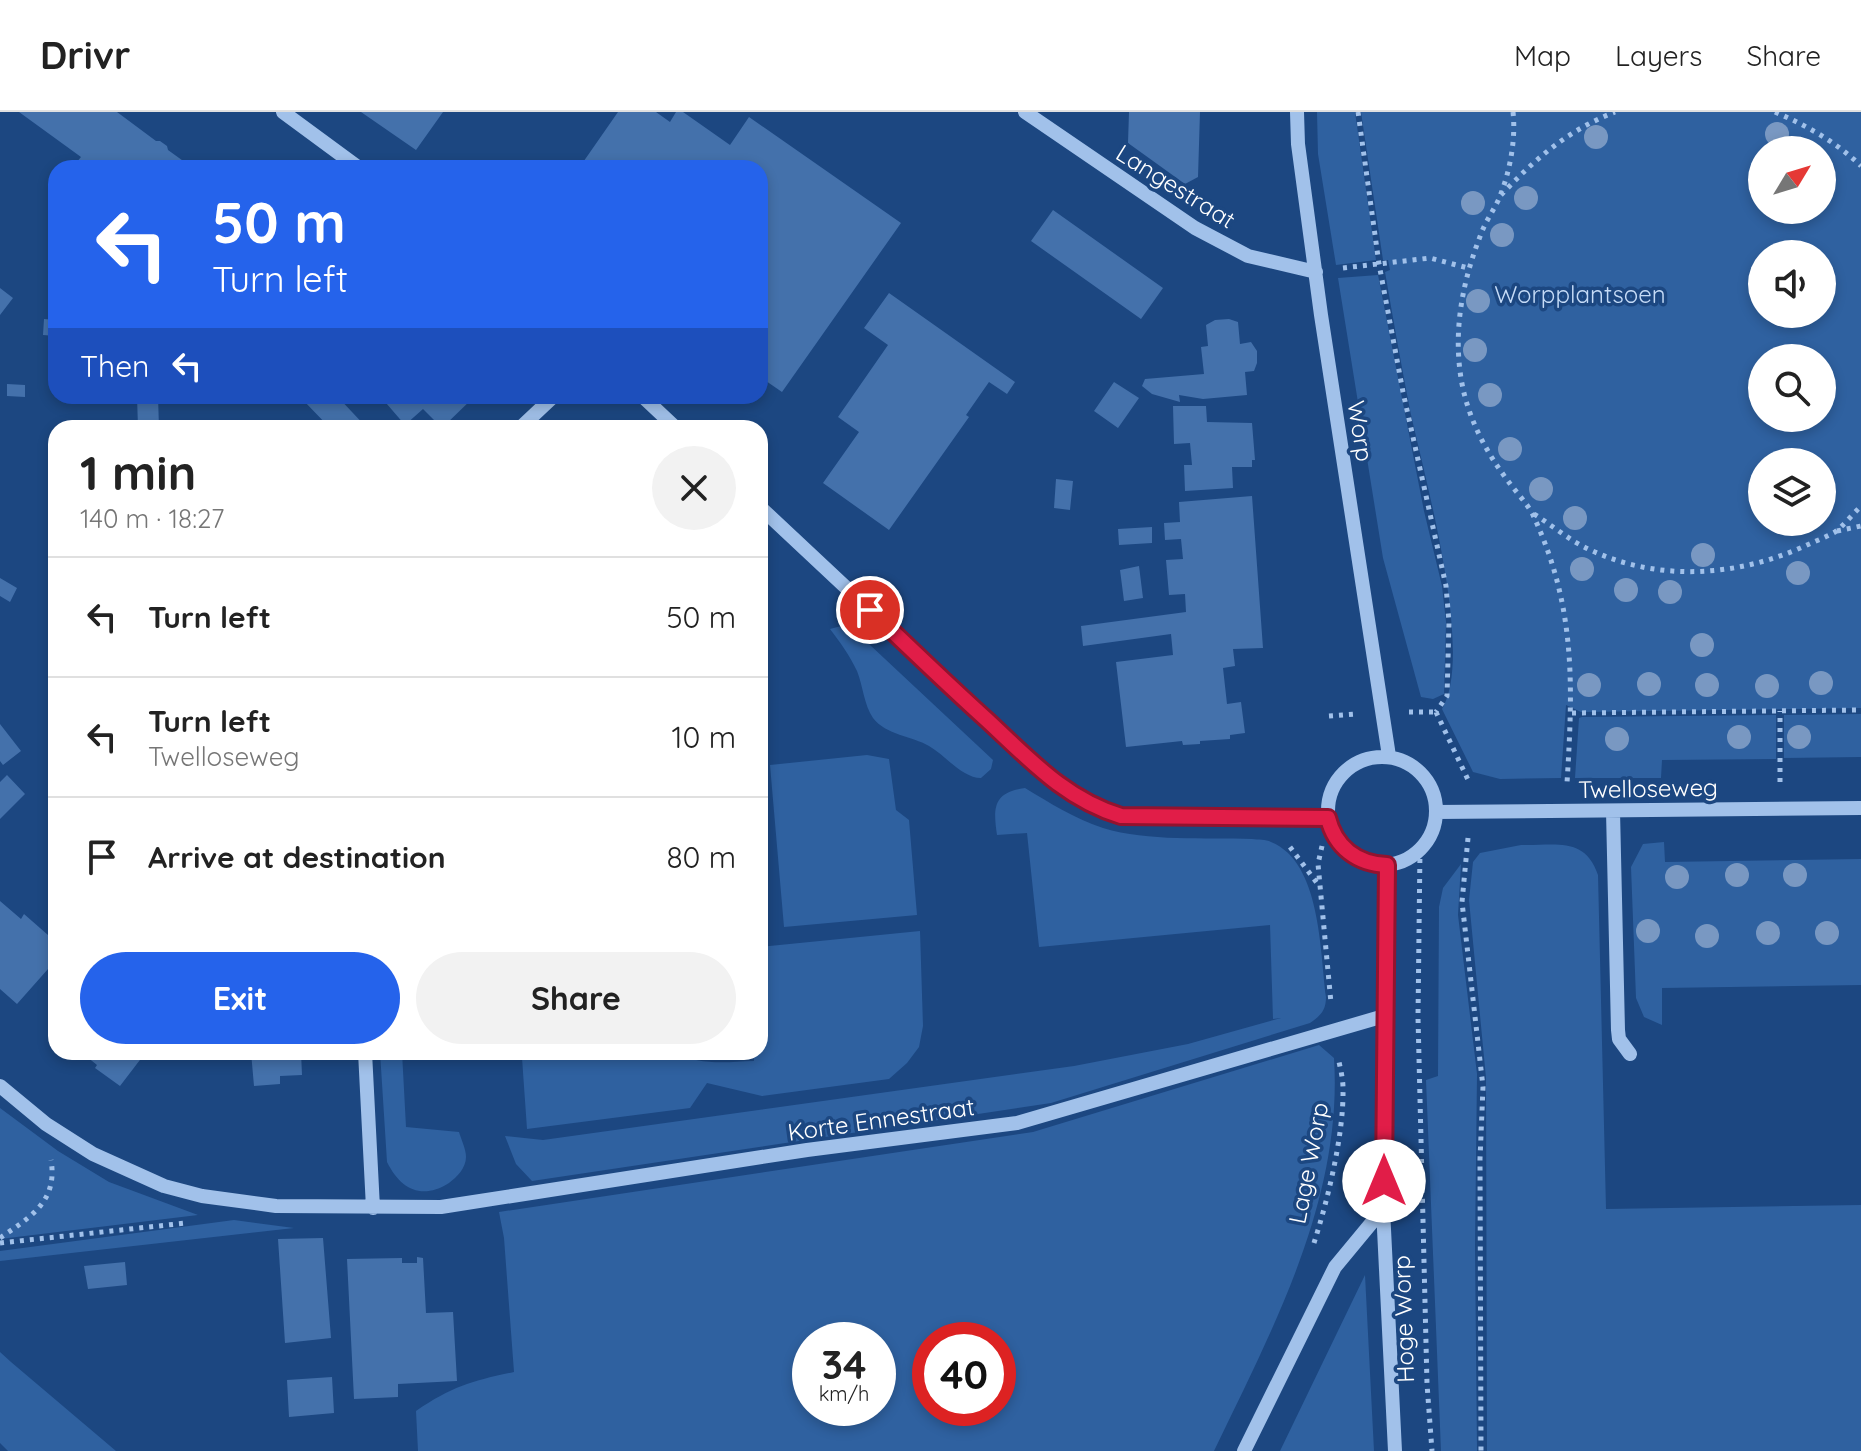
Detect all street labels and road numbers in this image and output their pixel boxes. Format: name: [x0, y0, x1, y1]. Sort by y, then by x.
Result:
street label: Langestraat: [1111, 137, 1241, 235]
street label: Worp: [1341, 398, 1381, 464]
street label: Twelloseweg: [1578, 772, 1718, 804]
street label: Korte Ennestraat: [786, 1091, 976, 1147]
street label: Lage Worp: [1282, 1100, 1334, 1226]
street label: Hoge Worp: [1386, 1255, 1420, 1383]

